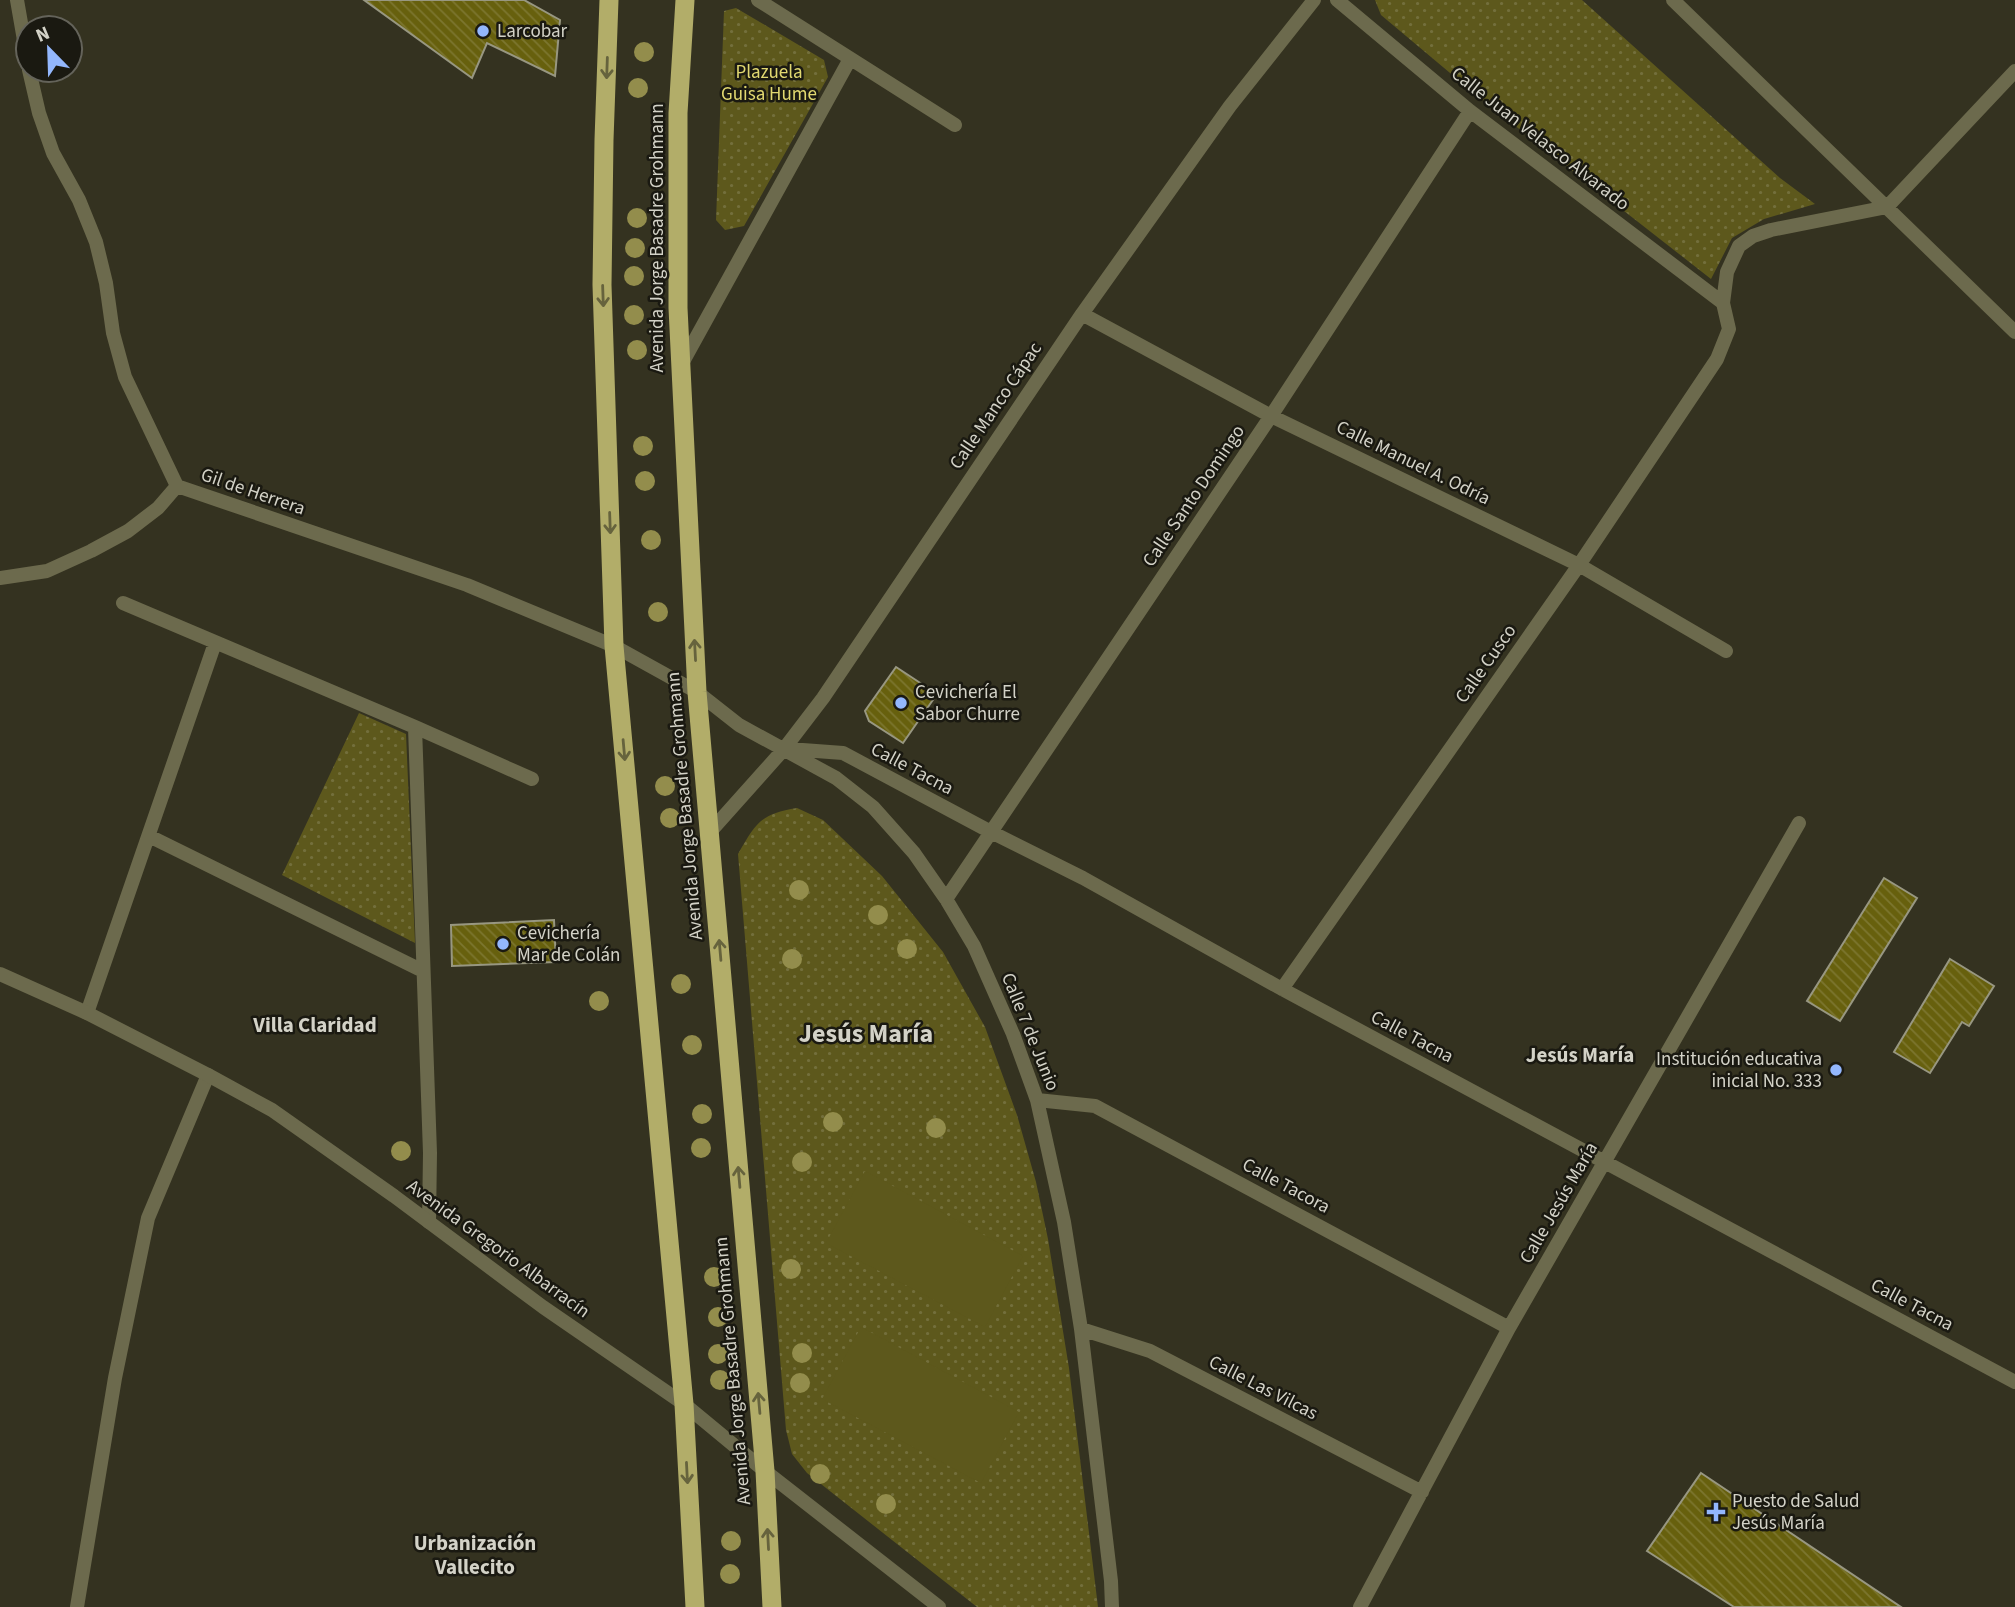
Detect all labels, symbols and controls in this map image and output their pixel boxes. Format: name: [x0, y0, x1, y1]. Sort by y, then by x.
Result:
north arrow: [14, 14, 84, 84]
place label: Larcobar: [497, 18, 568, 45]
text: N: [32, 20, 54, 50]
marker: Larcobar: [475, 23, 491, 39]
one-way arrow: [600, 56, 613, 79]
park label: Plazuela Guisa Hume: [721, 59, 817, 108]
street label: Calle Juan Velasco Alvarado: [1445, 61, 1635, 217]
street label: Avenida Jorge Basadre Grohmann: [644, 103, 671, 373]
one-way arrow: [596, 284, 609, 307]
street label: Calle Manco Cápac: [943, 337, 1049, 475]
street label: Calle Manuel A. Odría: [1331, 414, 1495, 512]
street label: Calle Santo Domingo: [1136, 420, 1252, 572]
street label: Gil de Herrera: [197, 462, 309, 522]
one-way arrow: [604, 511, 617, 534]
street label: Calle Cusco: [1449, 619, 1523, 709]
one-way arrow: [688, 639, 701, 662]
street label: Avenida Jorge Basadre Grohmann: [660, 671, 710, 941]
place label: Cevichería El Sabor Churre: [915, 679, 1020, 728]
marker: Cevichería El Sabor Churre: [893, 695, 909, 711]
street label: Calle Tacna: [866, 736, 958, 802]
one-way arrow: [618, 738, 631, 761]
place label: Cevichería Mar de Colán: [517, 920, 621, 969]
marker: Cevichería Mar de Colán: [495, 936, 511, 952]
one-way arrow: [713, 939, 726, 962]
street label: Calle 7 de Junio: [994, 969, 1066, 1095]
street label: Calle Tacna: [1366, 1004, 1458, 1070]
district label: Villa Claridad: [252, 1010, 377, 1040]
district label: Jesús María: [799, 1015, 933, 1052]
district label: Jesús María: [1526, 1040, 1634, 1070]
place label: Institución educativa inicial No. 333: [1656, 1046, 1822, 1095]
marker: Institución educativa inicial No. 333: [1828, 1062, 1844, 1078]
street label: Calle Jesús María: [1513, 1137, 1605, 1269]
street label: Calle Tacora: [1237, 1152, 1335, 1220]
one-way arrow: [732, 1166, 745, 1189]
street label: Avenida Gregorio Albarracín: [401, 1173, 595, 1325]
street label: Avenida Jorge Basadre Grohmann: [708, 1236, 758, 1506]
street label: Calle Tacna: [1866, 1272, 1958, 1338]
street label: Calle Las Vilcas: [1204, 1349, 1322, 1427]
one-way arrow: [752, 1393, 765, 1415]
one-way arrow: [681, 1461, 694, 1484]
place label: Puesto de Salud Jesús María: [1732, 1488, 1860, 1537]
marker: Puesto de Salud Jesús María: [1706, 1502, 1726, 1522]
district label: Urbanización Vallecito: [414, 1528, 536, 1582]
one-way arrow: [762, 1528, 775, 1551]

